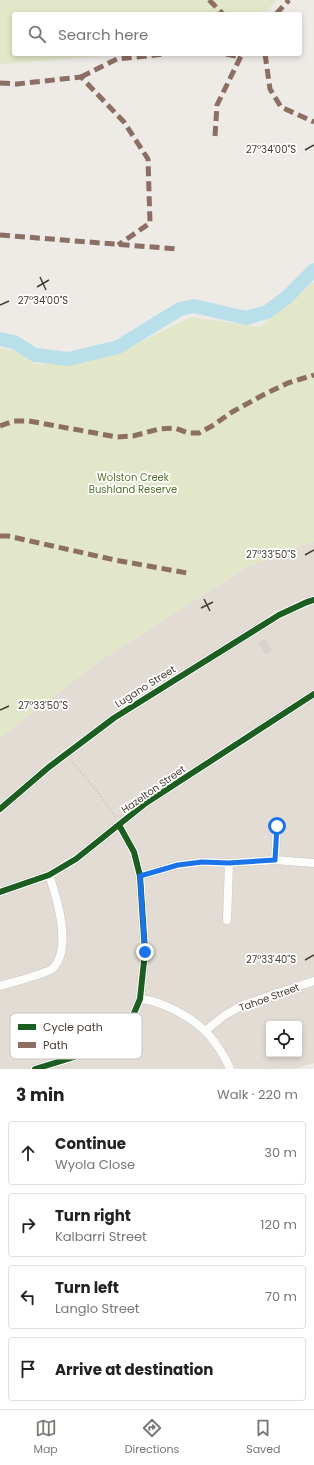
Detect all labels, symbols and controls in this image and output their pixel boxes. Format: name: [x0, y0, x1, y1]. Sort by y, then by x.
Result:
search box: [12, 12, 302, 56]
icon: search: [26, 23, 48, 45]
text: Search here: [58, 24, 148, 45]
text: 27°34'00"S: [246, 142, 296, 157]
text: 27°34'00"S: [18, 293, 68, 308]
park label: Wolston Creek Bushland Reserve: [89, 470, 177, 497]
text: 27°33'50"S: [246, 547, 296, 562]
street label: Lugano Street: [112, 662, 179, 711]
text: 27°33'50"S: [18, 698, 68, 713]
street label: Hazelton Street: [118, 761, 189, 817]
route start: [268, 817, 286, 835]
route end: [136, 943, 154, 961]
text: 27°33'40"S: [246, 952, 296, 967]
street label: Tahoe Street: [237, 980, 302, 1015]
legend: [10, 1013, 142, 1059]
text: Cycle path: [43, 1019, 103, 1035]
map controls: [266, 1021, 302, 1057]
button: locate: [266, 1021, 302, 1057]
text: Path: [43, 1037, 68, 1053]
text: 3 min: [16, 1083, 64, 1107]
text: Walk · 220 m: [217, 1085, 298, 1104]
text: Continue: [55, 1133, 126, 1154]
icon: ahead: [17, 1142, 39, 1164]
text: 30 m: [264, 1143, 297, 1162]
text: Wyola Close: [55, 1155, 135, 1174]
text: Turn right: [55, 1205, 131, 1226]
icon: right: [17, 1214, 39, 1236]
text: 120 m: [260, 1215, 297, 1234]
text: Kalbarri Street: [55, 1227, 147, 1246]
text: Turn left: [55, 1277, 119, 1298]
icon: left: [17, 1286, 39, 1308]
text: 70 m: [265, 1287, 297, 1306]
text: Langlo Street: [55, 1299, 140, 1318]
icon: arrive: [17, 1358, 39, 1380]
text: Arrive at destination: [55, 1359, 213, 1380]
tab: Map: [33, 1417, 58, 1458]
tab: Directions: [125, 1417, 179, 1458]
tab: Saved: [246, 1417, 281, 1458]

